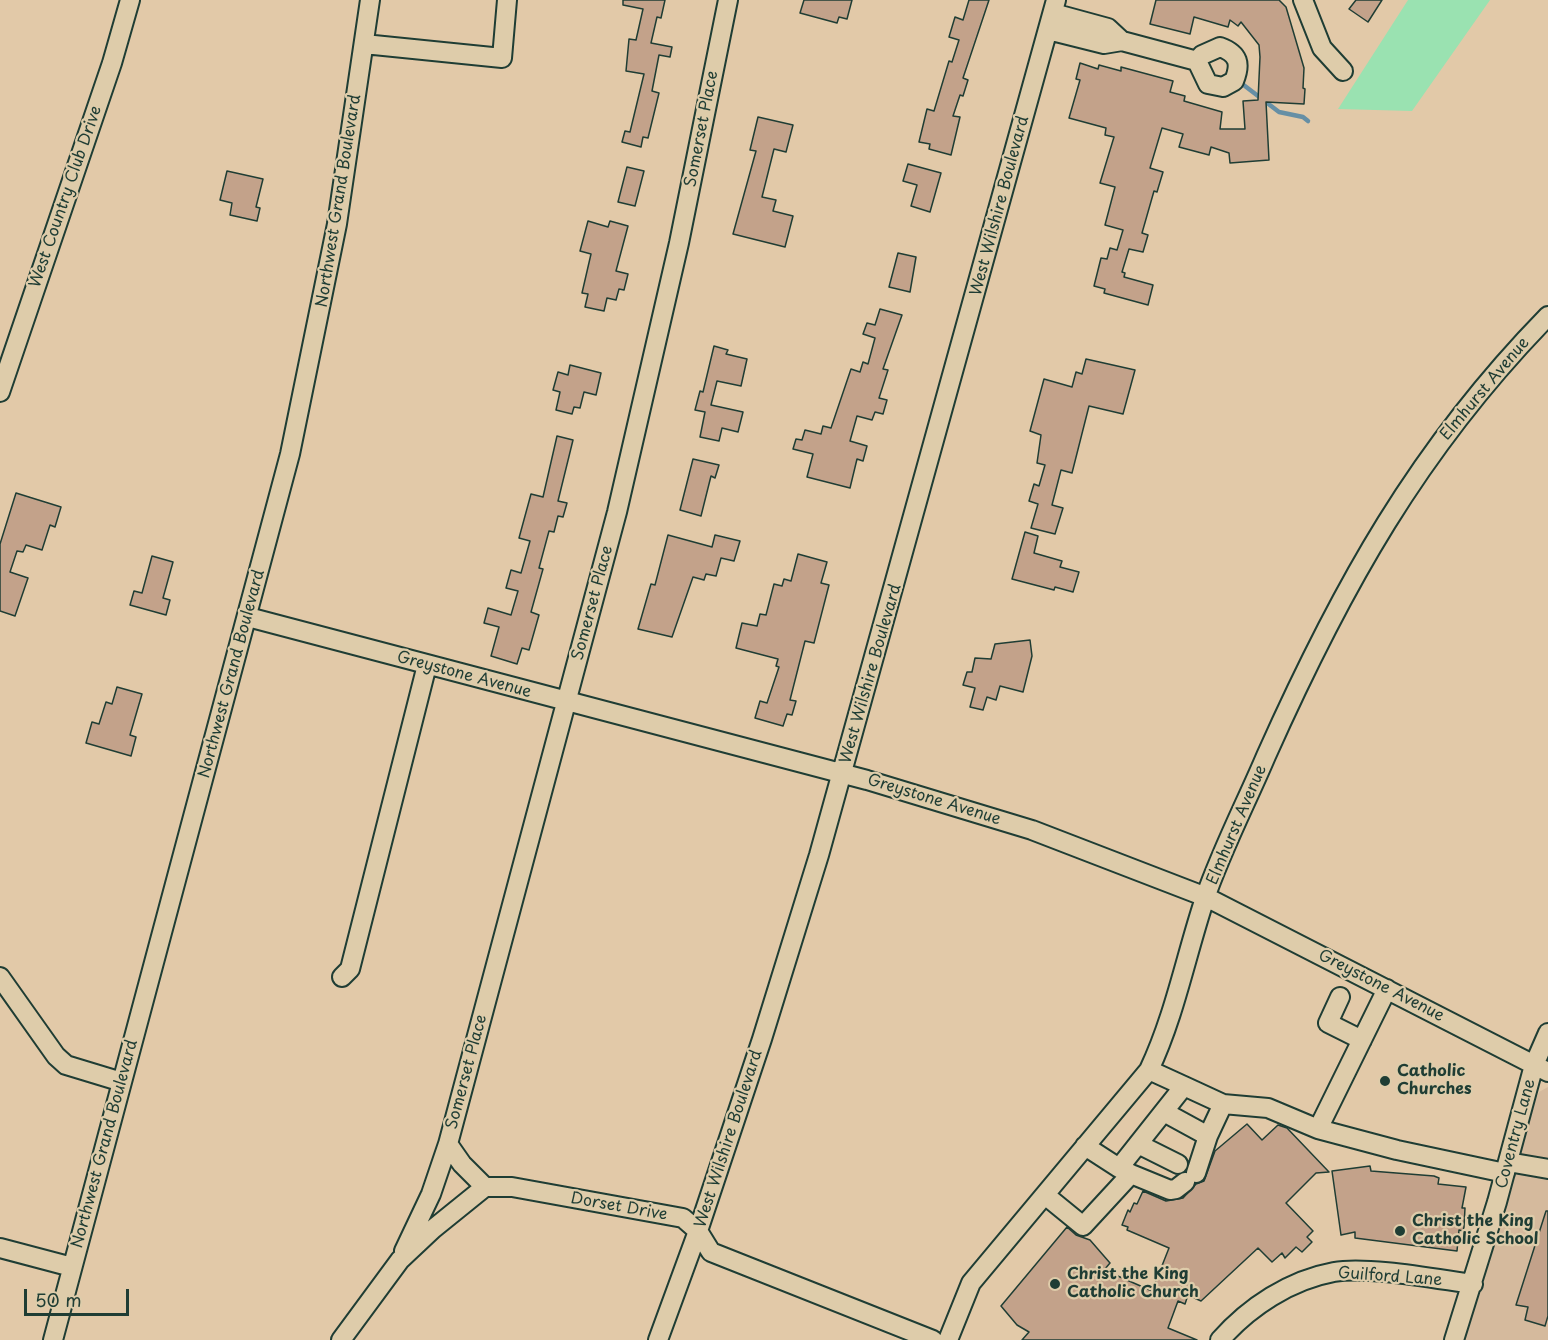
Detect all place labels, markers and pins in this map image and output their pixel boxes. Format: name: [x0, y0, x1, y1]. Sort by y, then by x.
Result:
place label: Catholic Churches: [1397, 1062, 1472, 1100]
marker: Catholic Churches: [1378, 1074, 1392, 1088]
place label: Christ the King Catholic School: [1412, 1212, 1538, 1250]
marker: Christ the King Catholic School: [1393, 1224, 1407, 1238]
place label: Christ the King Catholic Church: [1067, 1265, 1199, 1303]
marker: Christ the King Catholic Church: [1048, 1277, 1062, 1291]

